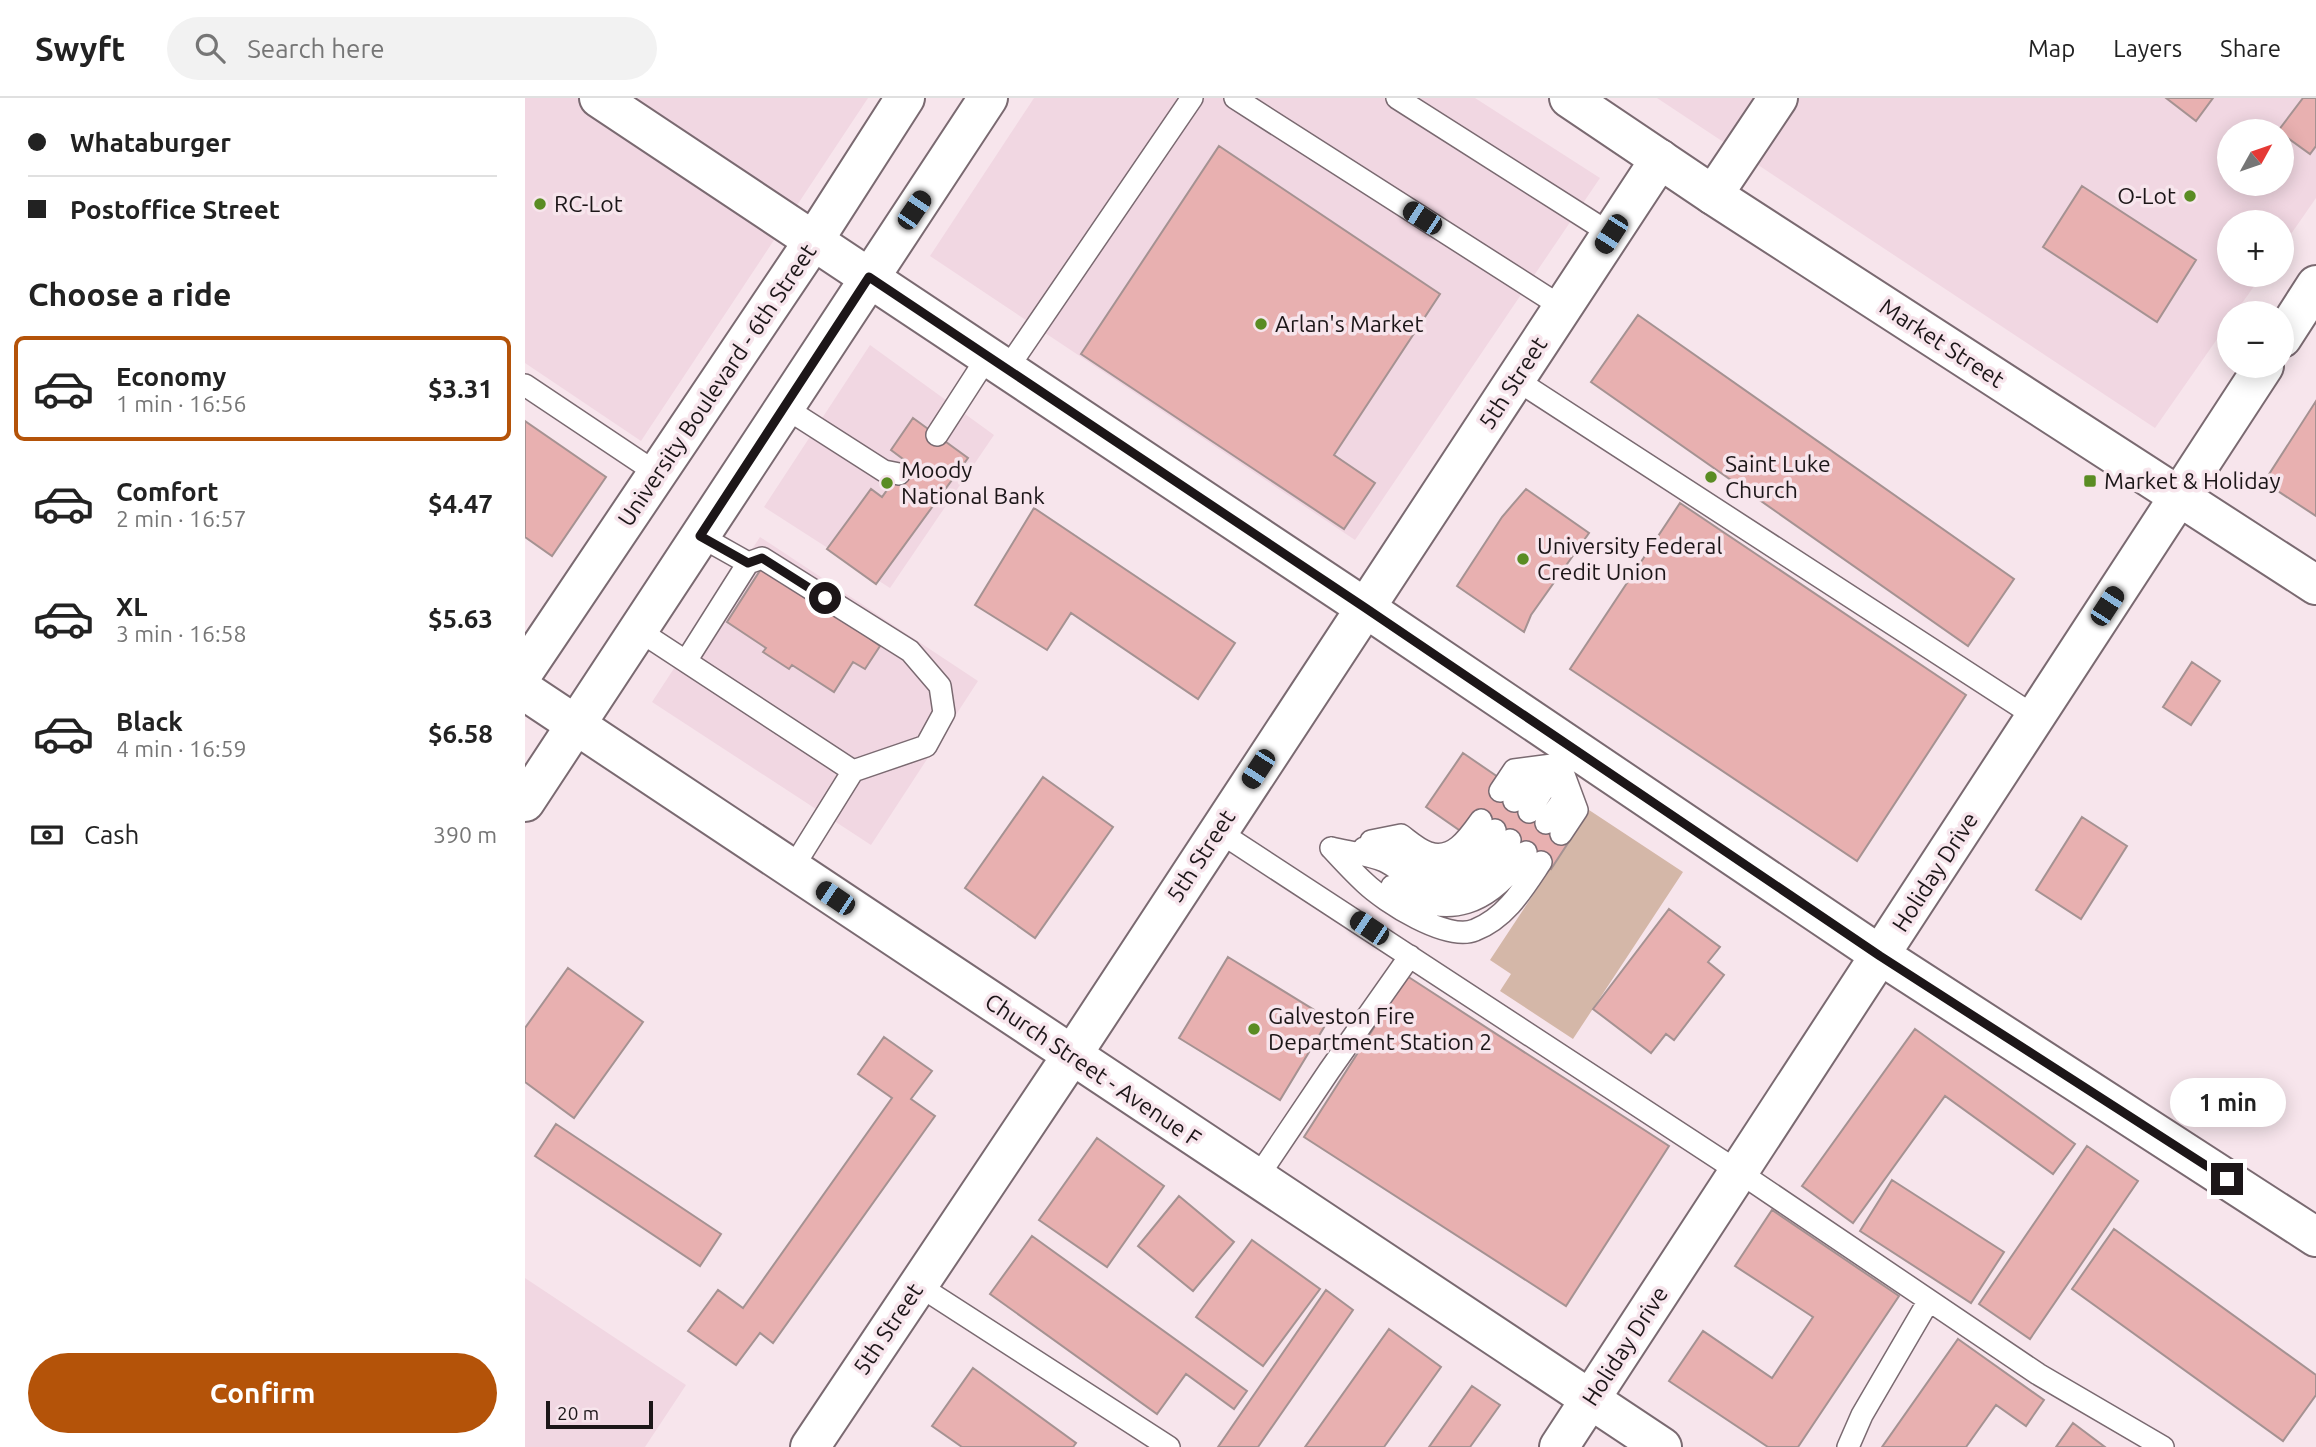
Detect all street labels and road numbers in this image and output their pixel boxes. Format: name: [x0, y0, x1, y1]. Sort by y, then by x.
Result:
street label: University Boulevard - 6th Street: [613, 239, 821, 531]
street label: Market Street: [1876, 293, 2009, 392]
street label: 5th Street: [1474, 332, 1552, 433]
street label: 5th Street: [1162, 805, 1240, 906]
street label: Holiday Drive: [1887, 807, 1982, 936]
street label: Church Street - Avenue F: [981, 988, 1206, 1151]
street label: 5th Street: [848, 1278, 927, 1379]
street label: Holiday Drive: [1577, 1281, 1672, 1410]

